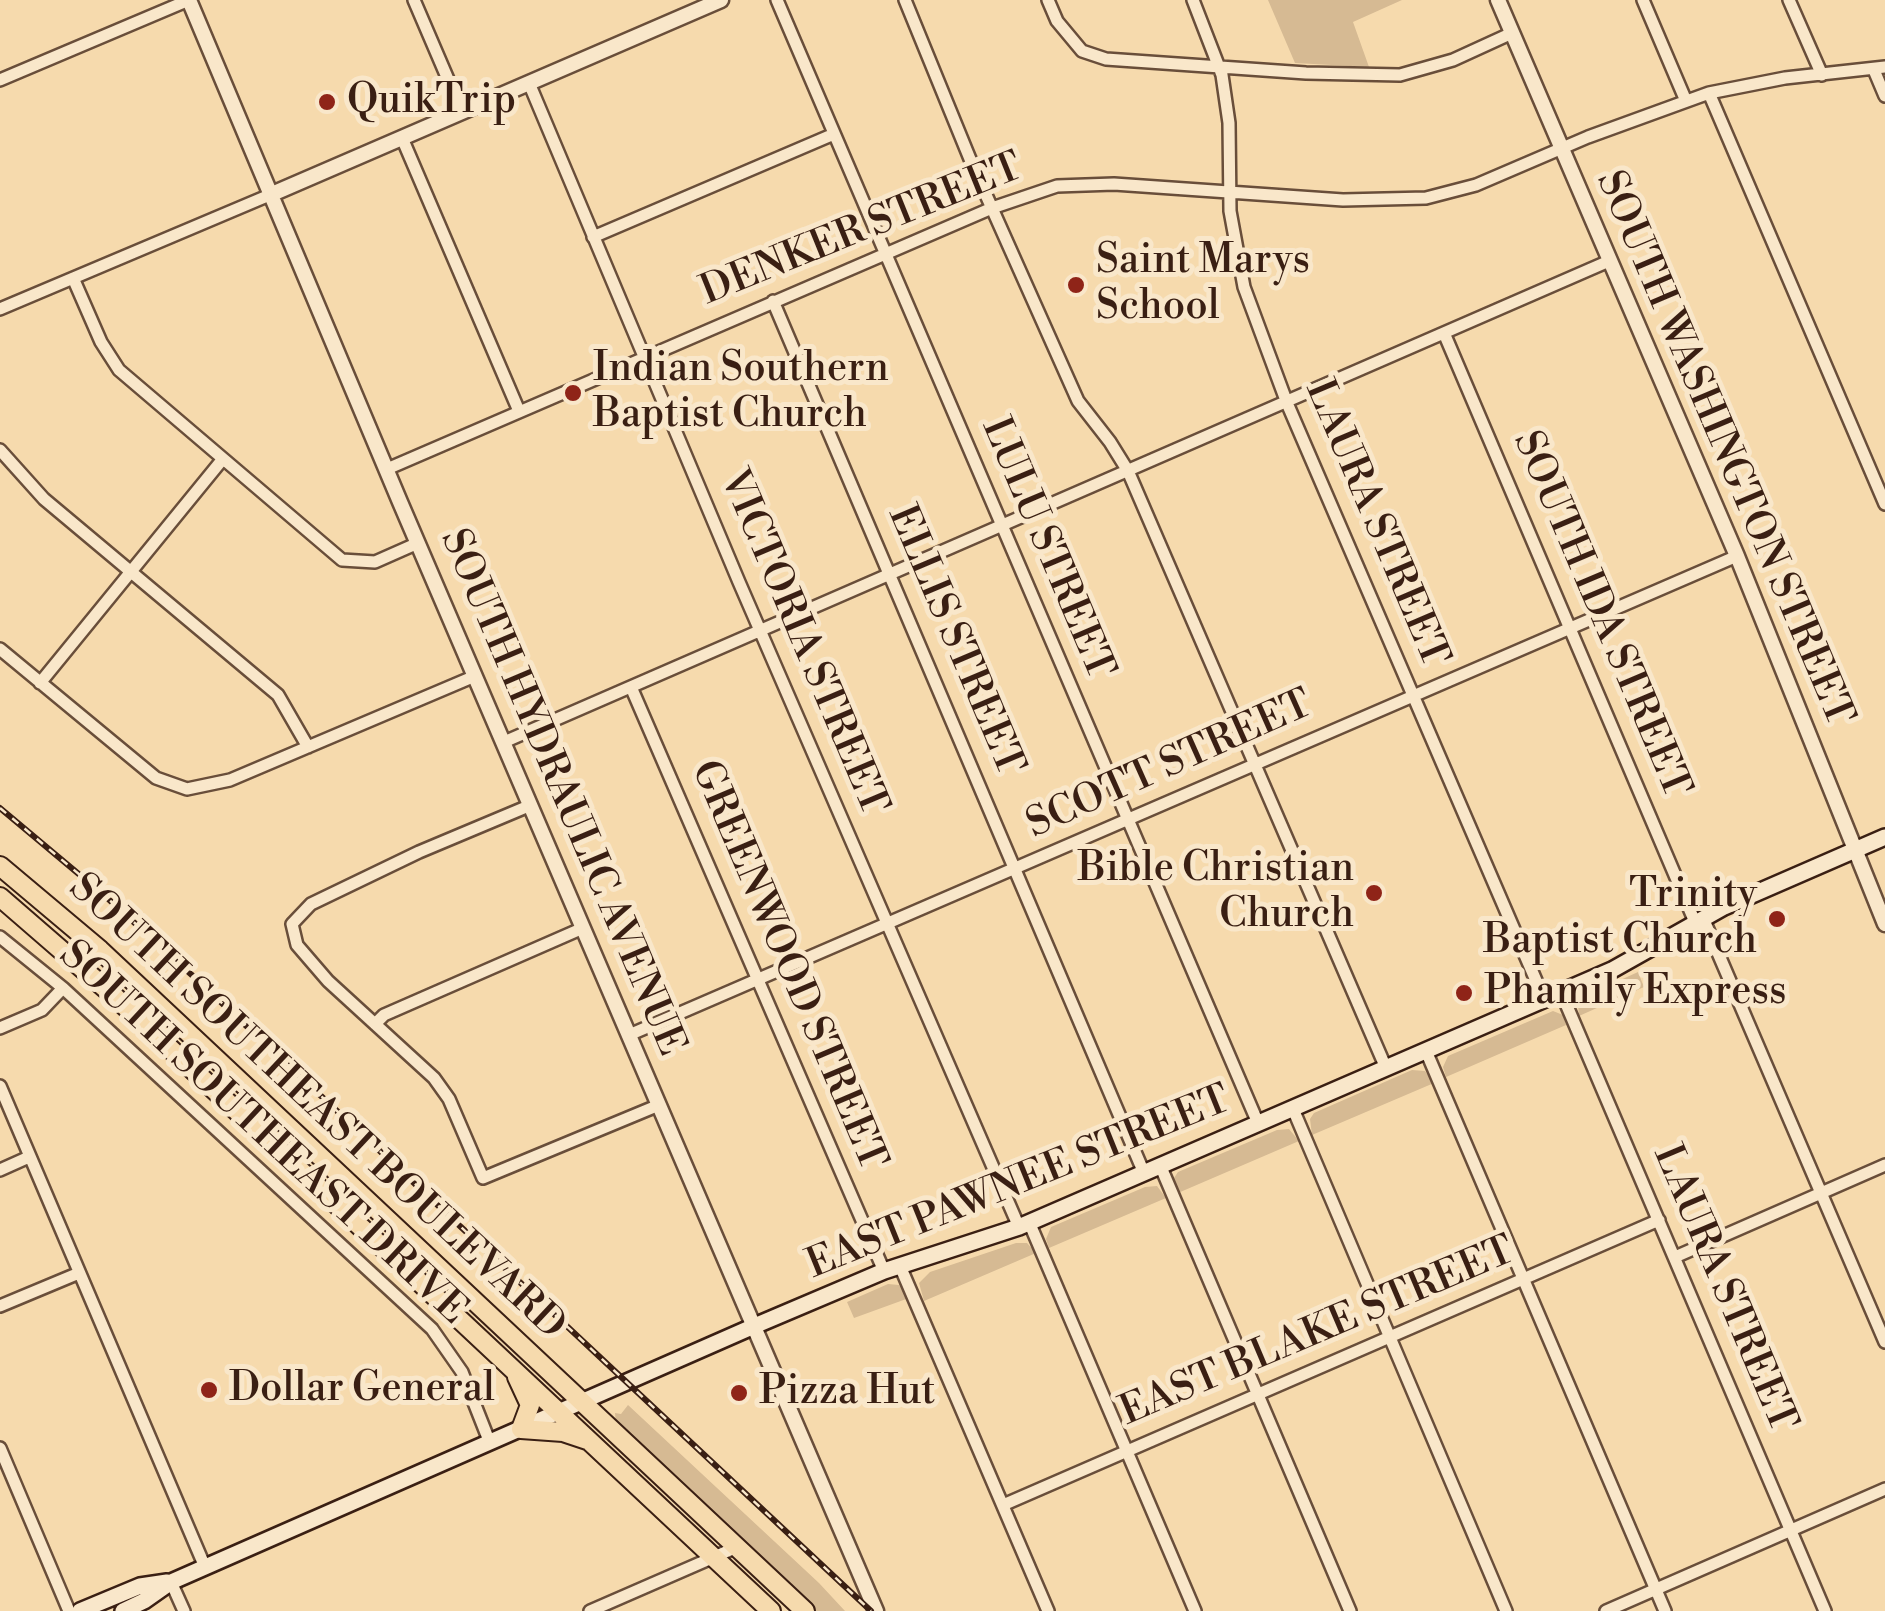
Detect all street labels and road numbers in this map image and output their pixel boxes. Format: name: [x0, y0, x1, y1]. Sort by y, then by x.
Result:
street label: DENKER STREET: [694, 145, 1030, 317]
street label: SOUTH WASHINGTON STREET: [1584, 164, 1862, 734]
street label: LAURA STREET: [1293, 373, 1457, 675]
street label: LULU STREET: [969, 411, 1123, 687]
street label: SOUTH IDA STREET: [1501, 425, 1699, 805]
street label: VICTORIA STREET: [708, 463, 896, 823]
street label: ELLIS STREET: [876, 499, 1032, 783]
street label: SOUTH HYDRAULIC AVENUE: [428, 523, 694, 1063]
street label: SCOTT STREET: [1020, 682, 1320, 850]
street label: GREENWOOD STREET: [679, 754, 895, 1178]
street label: SOUTH SOUTHEAST BOULEVARD: [58, 865, 574, 1351]
street label: SOUTH SOUTHEAST DRIVE: [48, 932, 476, 1336]
street label: EAST PAWNEE STREET: [800, 1077, 1238, 1291]
street label: LAURA STREET: [1641, 1138, 1805, 1440]
street label: EAST BLAKE STREET: [1114, 1228, 1522, 1438]

